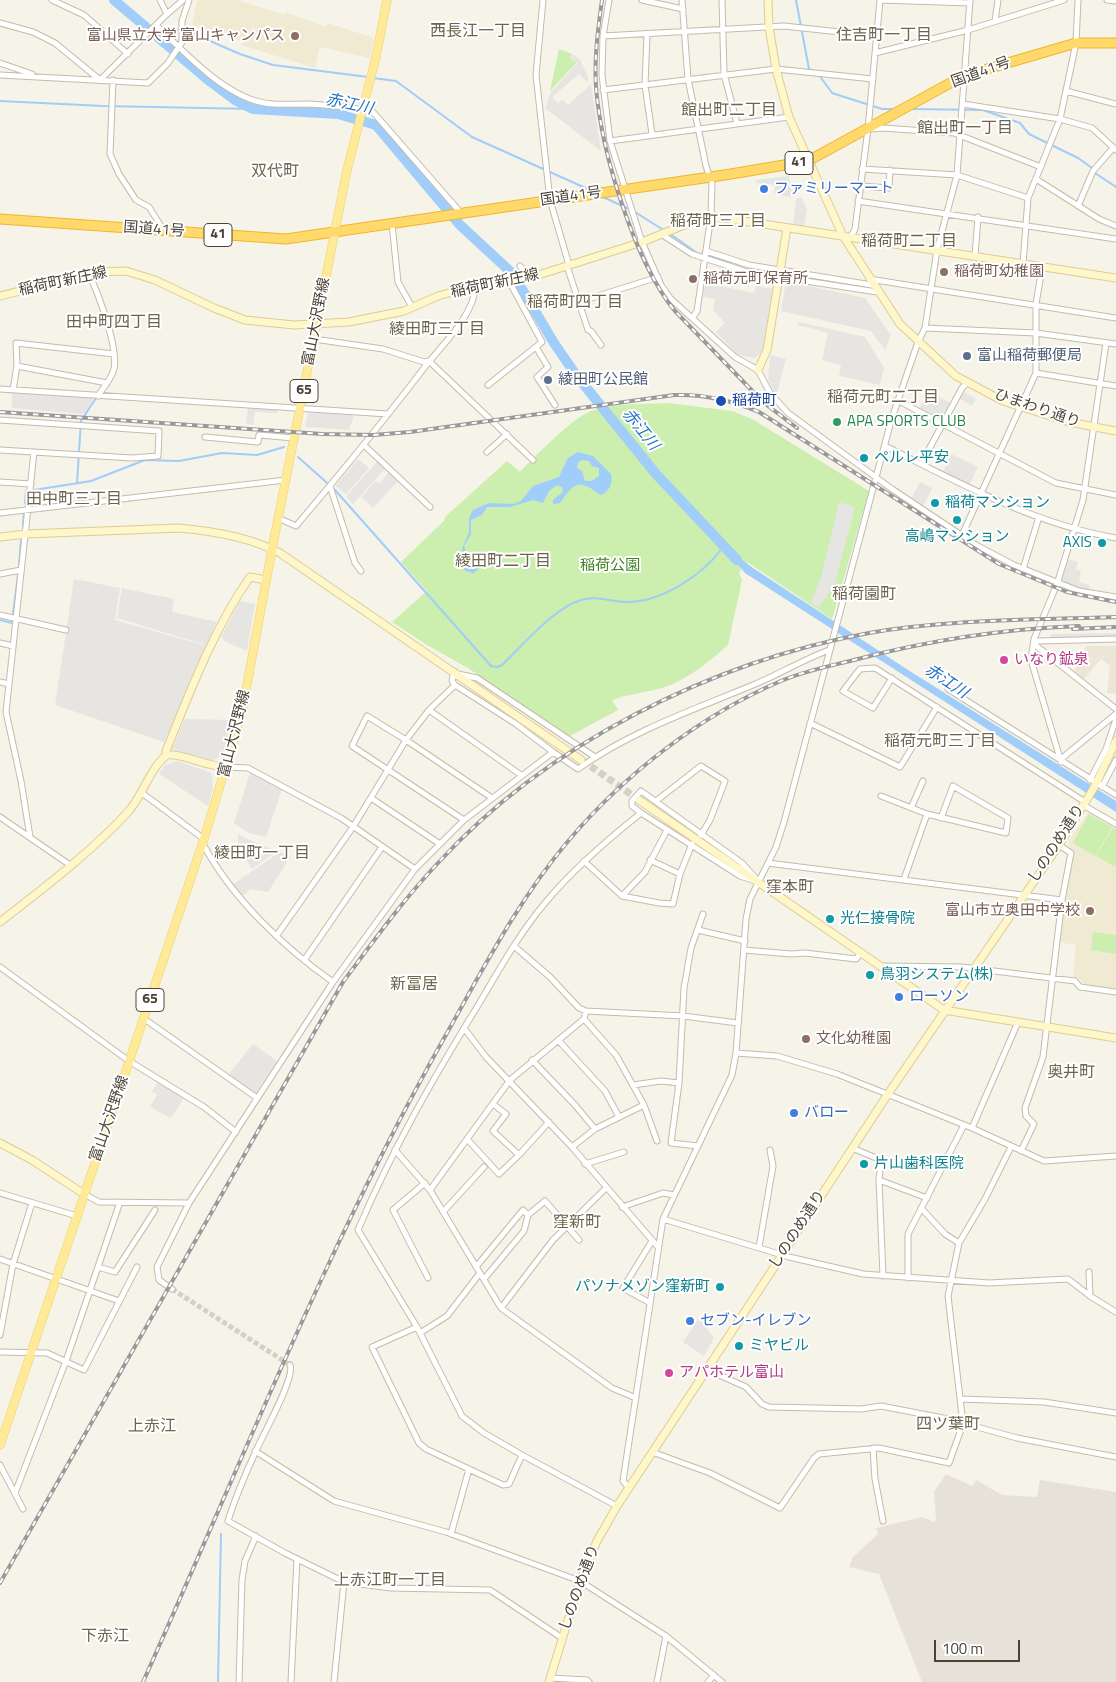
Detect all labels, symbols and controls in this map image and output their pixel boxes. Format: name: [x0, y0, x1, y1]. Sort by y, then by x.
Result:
district label: 西長江一丁目: [430, 22, 526, 42]
district label: 住吉町一丁目: [836, 26, 932, 46]
place label: 富山県立大学 富山キャンパス: [87, 27, 285, 45]
marker: 富山県立大学 富山キャンパス: [289, 30, 301, 42]
street label: 国道41号: [949, 54, 1013, 92]
water label: 赤江川: [324, 91, 374, 119]
district label: 館出町二丁目: [681, 101, 777, 121]
district label: 館出町一丁目: [917, 119, 1013, 139]
road number: 41: [785, 152, 813, 174]
district label: 双代町: [251, 162, 299, 182]
place label: ファミリーマート: [774, 180, 894, 198]
marker: ファミリーマート: [758, 183, 770, 195]
street label: 国道41号: [539, 184, 603, 210]
district label: 稲荷町三丁目: [670, 212, 766, 232]
street label: 国道41号: [123, 219, 185, 241]
road number: 41: [204, 224, 232, 246]
district label: 稲荷町二丁目: [861, 232, 957, 252]
place label: 稲荷町幼稚園: [954, 263, 1044, 281]
street label: 稲荷町新庄線: [17, 264, 109, 300]
street label: 稲荷町新庄線: [449, 266, 541, 302]
marker: 稲荷町幼稚園: [938, 266, 950, 278]
place label: 稲荷元町保育所: [703, 270, 808, 288]
marker: 稲荷元町保育所: [687, 273, 699, 285]
street label: 富山大沢野線: [300, 276, 334, 368]
district label: 稲荷町四丁目: [527, 293, 623, 313]
district label: 田中町四丁目: [66, 313, 162, 333]
district label: 綾田町三丁目: [389, 320, 485, 340]
place label: 富山稲荷郵便局: [977, 347, 1082, 365]
marker: 富山稲荷郵便局: [961, 350, 973, 362]
place label: 綾田町公民館: [558, 371, 648, 389]
marker: 綾田町公民館: [542, 374, 554, 386]
road number: 65: [290, 380, 318, 402]
street label: ひまわり通り: [992, 386, 1082, 432]
district label: 稲荷元町二丁目: [827, 388, 939, 408]
place label: 稲荷町: [732, 392, 777, 410]
marker: 稲荷町: [714, 394, 728, 408]
water label: 赤江川: [617, 405, 663, 455]
place label: APA SPORTS CLUB: [847, 413, 966, 431]
marker: APA SPORTS CLUB: [831, 416, 843, 428]
place label: ペルレ平安: [874, 449, 949, 467]
marker: ペルレ平安: [858, 452, 870, 464]
district label: 田中町三丁目: [26, 490, 122, 510]
place label: 稲荷マンション: [945, 494, 1050, 512]
marker: 稲荷マンション: [929, 497, 941, 509]
marker: 高嶋マンション: [951, 514, 963, 526]
place label: 高嶋マンション: [905, 528, 1009, 546]
place label: AXIS: [1063, 534, 1092, 552]
marker: AXIS: [1096, 537, 1108, 549]
district label: 綾田町二丁目: [455, 552, 551, 572]
park label: 稲荷公園: [580, 557, 640, 575]
district label: 稲荷園町: [832, 585, 896, 605]
place label: いなり鉱泉: [1014, 651, 1089, 669]
marker: いなり鉱泉: [998, 654, 1010, 666]
water label: 赤江川: [921, 661, 971, 703]
street label: 富山大沢野線: [215, 688, 255, 780]
district label: 稲荷元町三丁目: [884, 732, 996, 752]
street label: しののめ通り: [1025, 801, 1089, 887]
district label: 綾田町一丁目: [214, 844, 310, 864]
district label: 窪本町: [766, 878, 814, 898]
place label: 富山市立奥田中学校: [945, 902, 1080, 920]
marker: 富山市立奥田中学校: [1084, 905, 1096, 917]
place label: 光仁接骨院: [840, 910, 915, 928]
marker: 光仁接骨院: [824, 913, 836, 925]
place label: 鳥羽システム(株): [880, 966, 993, 984]
marker: 鳥羽システム(株): [864, 969, 876, 981]
district label: 新冨居: [390, 975, 438, 995]
road number: 65: [136, 988, 164, 1012]
place label: ローソン: [909, 988, 969, 1006]
marker: ローソン: [893, 991, 905, 1003]
place label: 文化幼稚園: [816, 1030, 891, 1048]
marker: 文化幼稚園: [800, 1033, 812, 1045]
district label: 奥井町: [1047, 1063, 1095, 1083]
street label: 富山大沢野線: [87, 1074, 133, 1164]
place label: バロー: [804, 1104, 849, 1122]
marker: バロー: [788, 1107, 800, 1119]
place label: 片山歯科医院: [874, 1155, 964, 1173]
marker: 片山歯科医院: [858, 1158, 870, 1170]
street label: しののめ通り: [766, 1187, 830, 1273]
district label: 窪新町: [553, 1213, 601, 1233]
place label: パソナメゾン窪新町: [575, 1278, 710, 1296]
marker: パソナメゾン窪新町: [714, 1281, 726, 1293]
place label: セブン-イレブン: [700, 1312, 812, 1330]
marker: セブン-イレブン: [684, 1315, 696, 1327]
place label: ミヤビル: [749, 1337, 809, 1355]
marker: ミヤビル: [733, 1340, 745, 1352]
place label: アパホテル富山: [679, 1364, 784, 1382]
marker: アパホテル富山: [663, 1367, 675, 1379]
district label: 四ツ葉町: [916, 1415, 980, 1435]
district label: 上赤江: [128, 1417, 176, 1437]
street label: しののめ通り: [556, 1543, 604, 1633]
district label: 上赤江町一丁目: [334, 1571, 446, 1591]
district label: 下赤江: [81, 1627, 129, 1647]
scale bar: [936, 1630, 1022, 1662]
text: 100 m: [942, 1637, 983, 1660]

